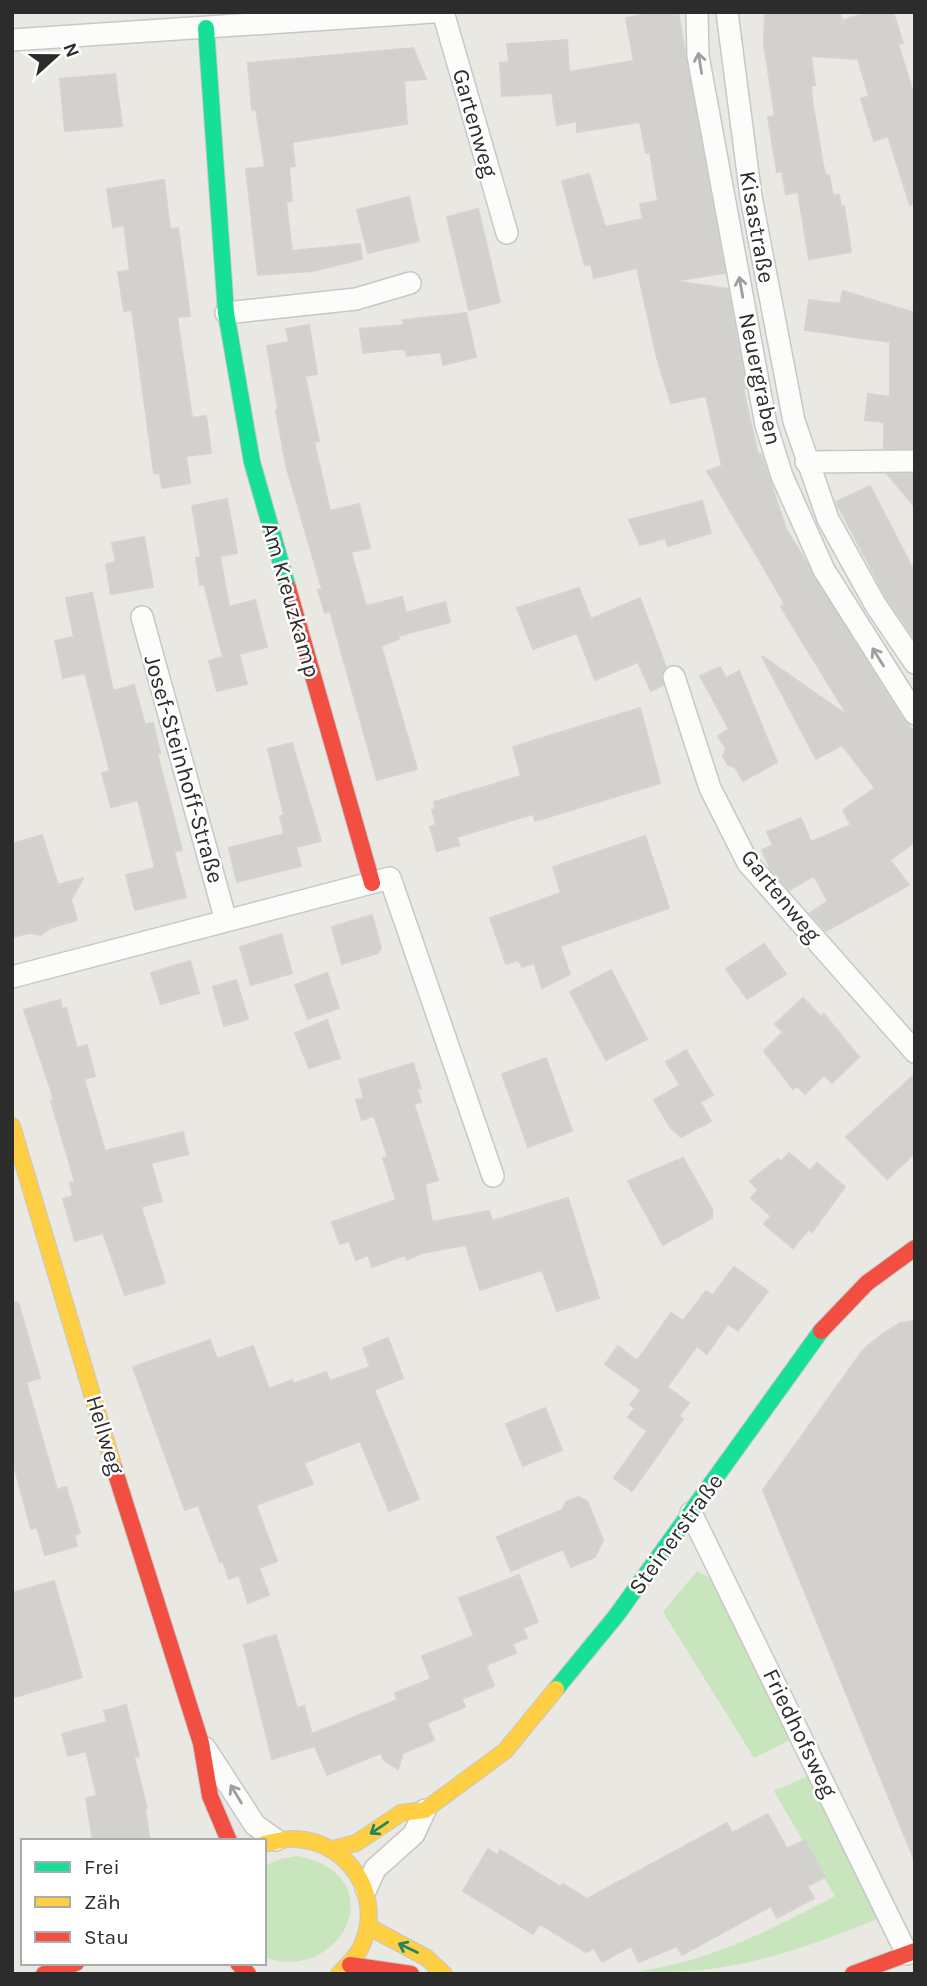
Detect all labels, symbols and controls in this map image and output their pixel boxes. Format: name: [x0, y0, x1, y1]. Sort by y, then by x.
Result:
north arrow: [21, 21, 91, 91]
text: N: [58, 40, 84, 61]
one-way arrow: [693, 52, 706, 75]
street label: Gartenweg: [447, 66, 503, 180]
street label: Kisastraße: [734, 169, 780, 285]
one-way arrow: [734, 276, 747, 299]
street label: Neuergraben: [733, 310, 787, 448]
street label: Am Kreuzkamp: [256, 520, 326, 680]
one-way arrow: [871, 647, 885, 667]
street label: Josef-Steinhoff-Straße: [138, 652, 230, 886]
street label: Gartenweg: [735, 844, 827, 948]
street label: Hellweg: [80, 1392, 130, 1478]
street label: Steinerstraße: [623, 1468, 729, 1600]
street label: Friedhofsweg: [757, 1664, 843, 1802]
one-way arrow: [229, 1784, 243, 1804]
one-way arrow: [370, 1821, 389, 1835]
legend: [21, 1839, 266, 1965]
text: Frei: [84, 1855, 120, 1879]
text: Zäh: [84, 1890, 121, 1914]
text: Stau: [84, 1925, 129, 1949]
one-way arrow: [398, 1941, 419, 1955]

